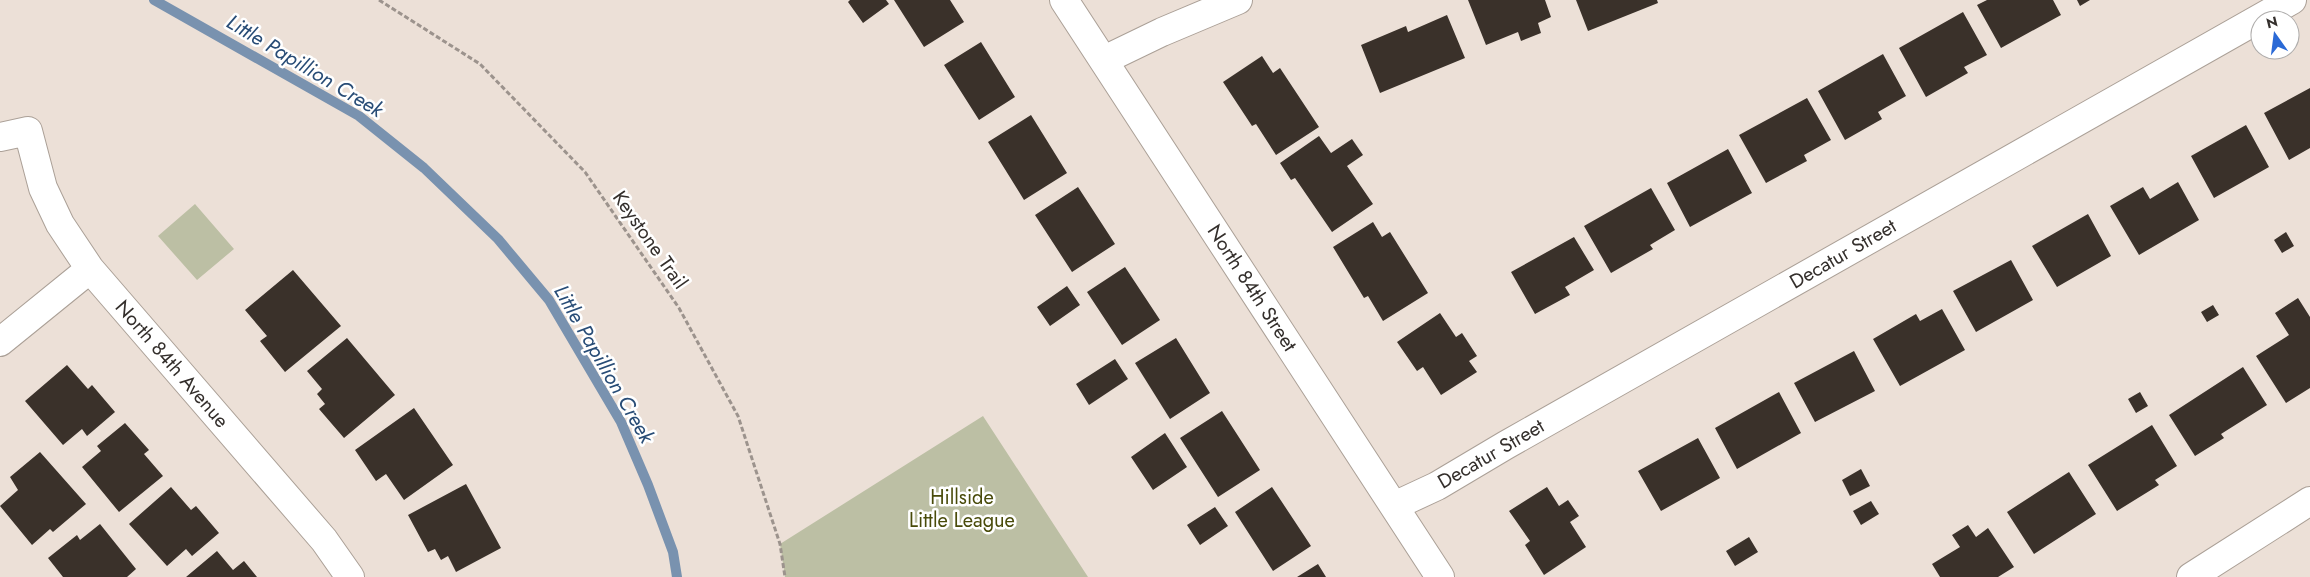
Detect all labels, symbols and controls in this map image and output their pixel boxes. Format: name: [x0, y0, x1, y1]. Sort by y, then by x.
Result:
water label: Little Papillion Creek: [221, 7, 390, 125]
north arrow: [2250, 10, 2300, 60]
text: N: [2264, 11, 2280, 33]
street label: Keystone Trail: [605, 185, 695, 295]
street label: Decatur Street: [1784, 212, 1902, 296]
street label: North 84th Street: [1200, 219, 1304, 357]
water label: Little Papillion Creek: [546, 279, 662, 450]
street label: North 84th Avenue: [108, 294, 236, 434]
street label: Decatur Street: [1432, 412, 1550, 496]
park label: Hillside Little League: [909, 483, 1015, 535]

